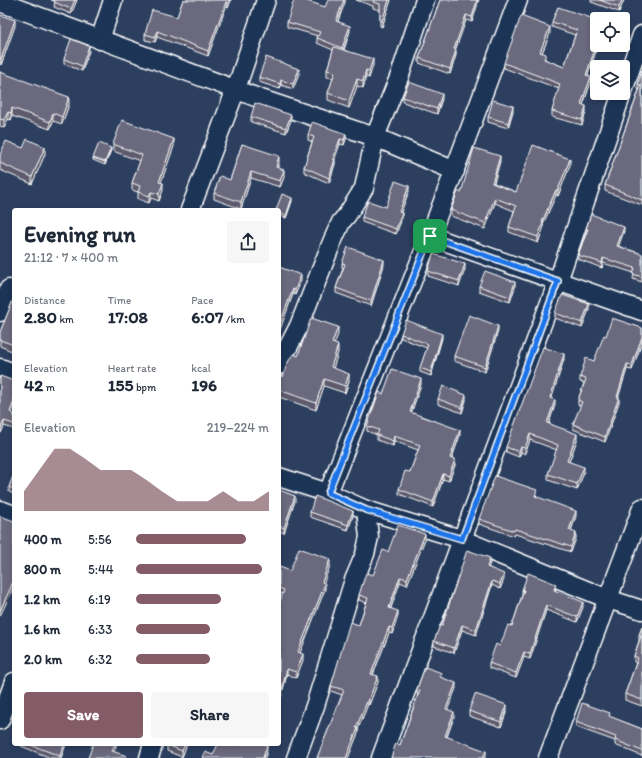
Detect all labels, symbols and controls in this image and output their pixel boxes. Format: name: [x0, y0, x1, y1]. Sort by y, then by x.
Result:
map controls: [590, 12, 630, 100]
button: locate: [590, 12, 630, 52]
button: layers: [590, 60, 630, 100]
pin: [413, 219, 447, 253]
text: Evening run: [24, 221, 136, 248]
button: share: [227, 221, 269, 263]
icon: arrive: [419, 225, 441, 247]
text: 21:12 · 7 × 400 m: [24, 250, 118, 265]
text: Distance: [24, 294, 65, 307]
text: Time: [108, 294, 131, 307]
text: Pace: [191, 294, 213, 307]
text: 2.80: [24, 307, 57, 327]
text: 17:08: [108, 307, 148, 327]
text: 6:07: [191, 307, 223, 327]
text: km: [57, 313, 74, 326]
text: /km: [223, 313, 245, 326]
text: Elevation: [24, 362, 68, 375]
text: Heart rate: [108, 362, 156, 375]
text: kcal: [191, 362, 211, 375]
text: 42: [24, 375, 43, 395]
text: 155: [108, 375, 133, 395]
text: 196: [191, 375, 217, 395]
text: m: [43, 381, 55, 394]
text: bpm: [133, 381, 156, 394]
text: Elevation: [24, 420, 76, 435]
text: 219–224 m: [207, 420, 269, 435]
text: 400 m: [24, 532, 62, 547]
text: 5:56: [88, 532, 112, 547]
text: 800 m: [24, 562, 61, 577]
text: 5:44: [88, 562, 114, 577]
text: 1.2 km: [24, 592, 60, 607]
text: 6:19: [88, 592, 111, 607]
text: 1.6 km: [24, 622, 60, 637]
text: 6:33: [88, 622, 112, 637]
text: 2.0 km: [24, 652, 62, 667]
text: 6:32: [88, 652, 112, 667]
button: Save: [24, 692, 143, 738]
button: Share: [151, 692, 269, 738]

